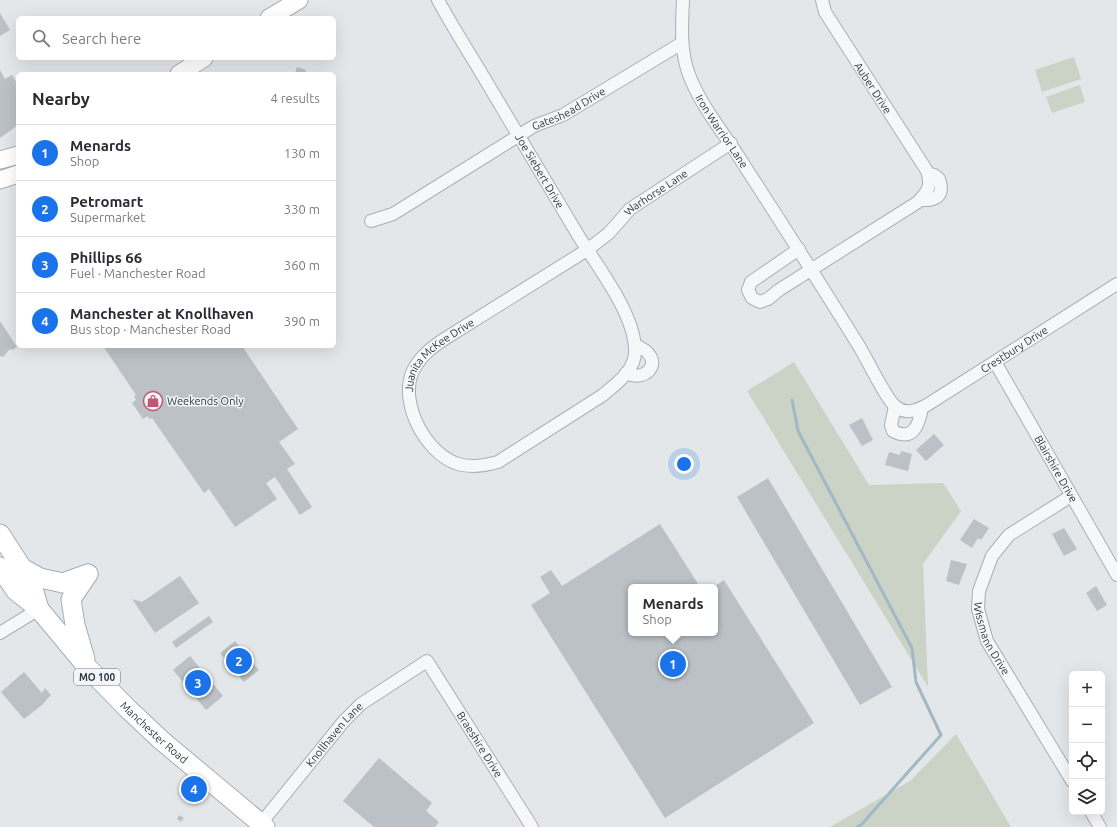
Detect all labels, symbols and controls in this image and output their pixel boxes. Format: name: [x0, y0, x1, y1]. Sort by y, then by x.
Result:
search box: [16, 16, 336, 60]
icon: search: [30, 27, 52, 49]
text: Search here: [62, 30, 141, 47]
street label: Auber Drive: [852, 60, 894, 116]
street label: Gateshead Drive: [530, 85, 607, 132]
text: Nearby: [32, 89, 90, 108]
text: 4 results: [270, 91, 320, 105]
street label: Iron Warrior Lane: [693, 92, 750, 170]
street label: Joe Siebert Drive: [513, 132, 567, 210]
text: Menards: [70, 137, 131, 154]
text: 1: [41, 146, 49, 160]
text: 130 m: [284, 146, 320, 160]
text: Shop: [70, 154, 99, 168]
street label: Warhorse Lane: [621, 167, 690, 218]
text: Petromart: [70, 193, 143, 210]
text: 2: [41, 202, 49, 216]
text: 330 m: [284, 202, 320, 216]
text: Supermarket: [70, 210, 145, 224]
text: Phillips 66: [70, 249, 142, 266]
text: 3: [41, 258, 49, 272]
text: 360 m: [284, 258, 320, 272]
text: Fuel · Manchester Road: [70, 266, 206, 280]
text: Manchester at Knollhaven: [70, 305, 254, 322]
text: 4: [41, 314, 49, 328]
text: 390 m: [284, 314, 320, 328]
street label: Juanita McKee Drive: [403, 316, 476, 392]
text: Bus stop · Manchester Road: [70, 322, 231, 336]
street label: Crestbury Drive: [979, 324, 1050, 375]
shop icon: Weekends Only: [142, 390, 164, 412]
place label: Weekends Only: [167, 395, 244, 407]
street label: Blairshire Drive: [1032, 433, 1080, 504]
your location: [674, 454, 694, 474]
popup: [628, 584, 718, 636]
text: Menards: [642, 595, 704, 612]
street label: Wissmann Drive: [972, 602, 1012, 677]
text: Shop: [642, 612, 672, 626]
pin: 2: [226, 646, 252, 676]
pin: 1: [660, 649, 686, 679]
pin: 3: [185, 668, 211, 698]
road number: MO 100: [74, 669, 120, 685]
map controls: [1069, 671, 1105, 815]
button: +: [1069, 671, 1105, 707]
street label: Manchester Road: [118, 699, 190, 766]
street label: Knollhaven Lane: [303, 700, 365, 769]
button: −: [1069, 707, 1105, 743]
street label: Braeshire Drive: [455, 709, 505, 780]
button: locate: [1069, 743, 1105, 779]
pin: 4: [181, 774, 207, 804]
button: layers: [1069, 779, 1105, 815]

